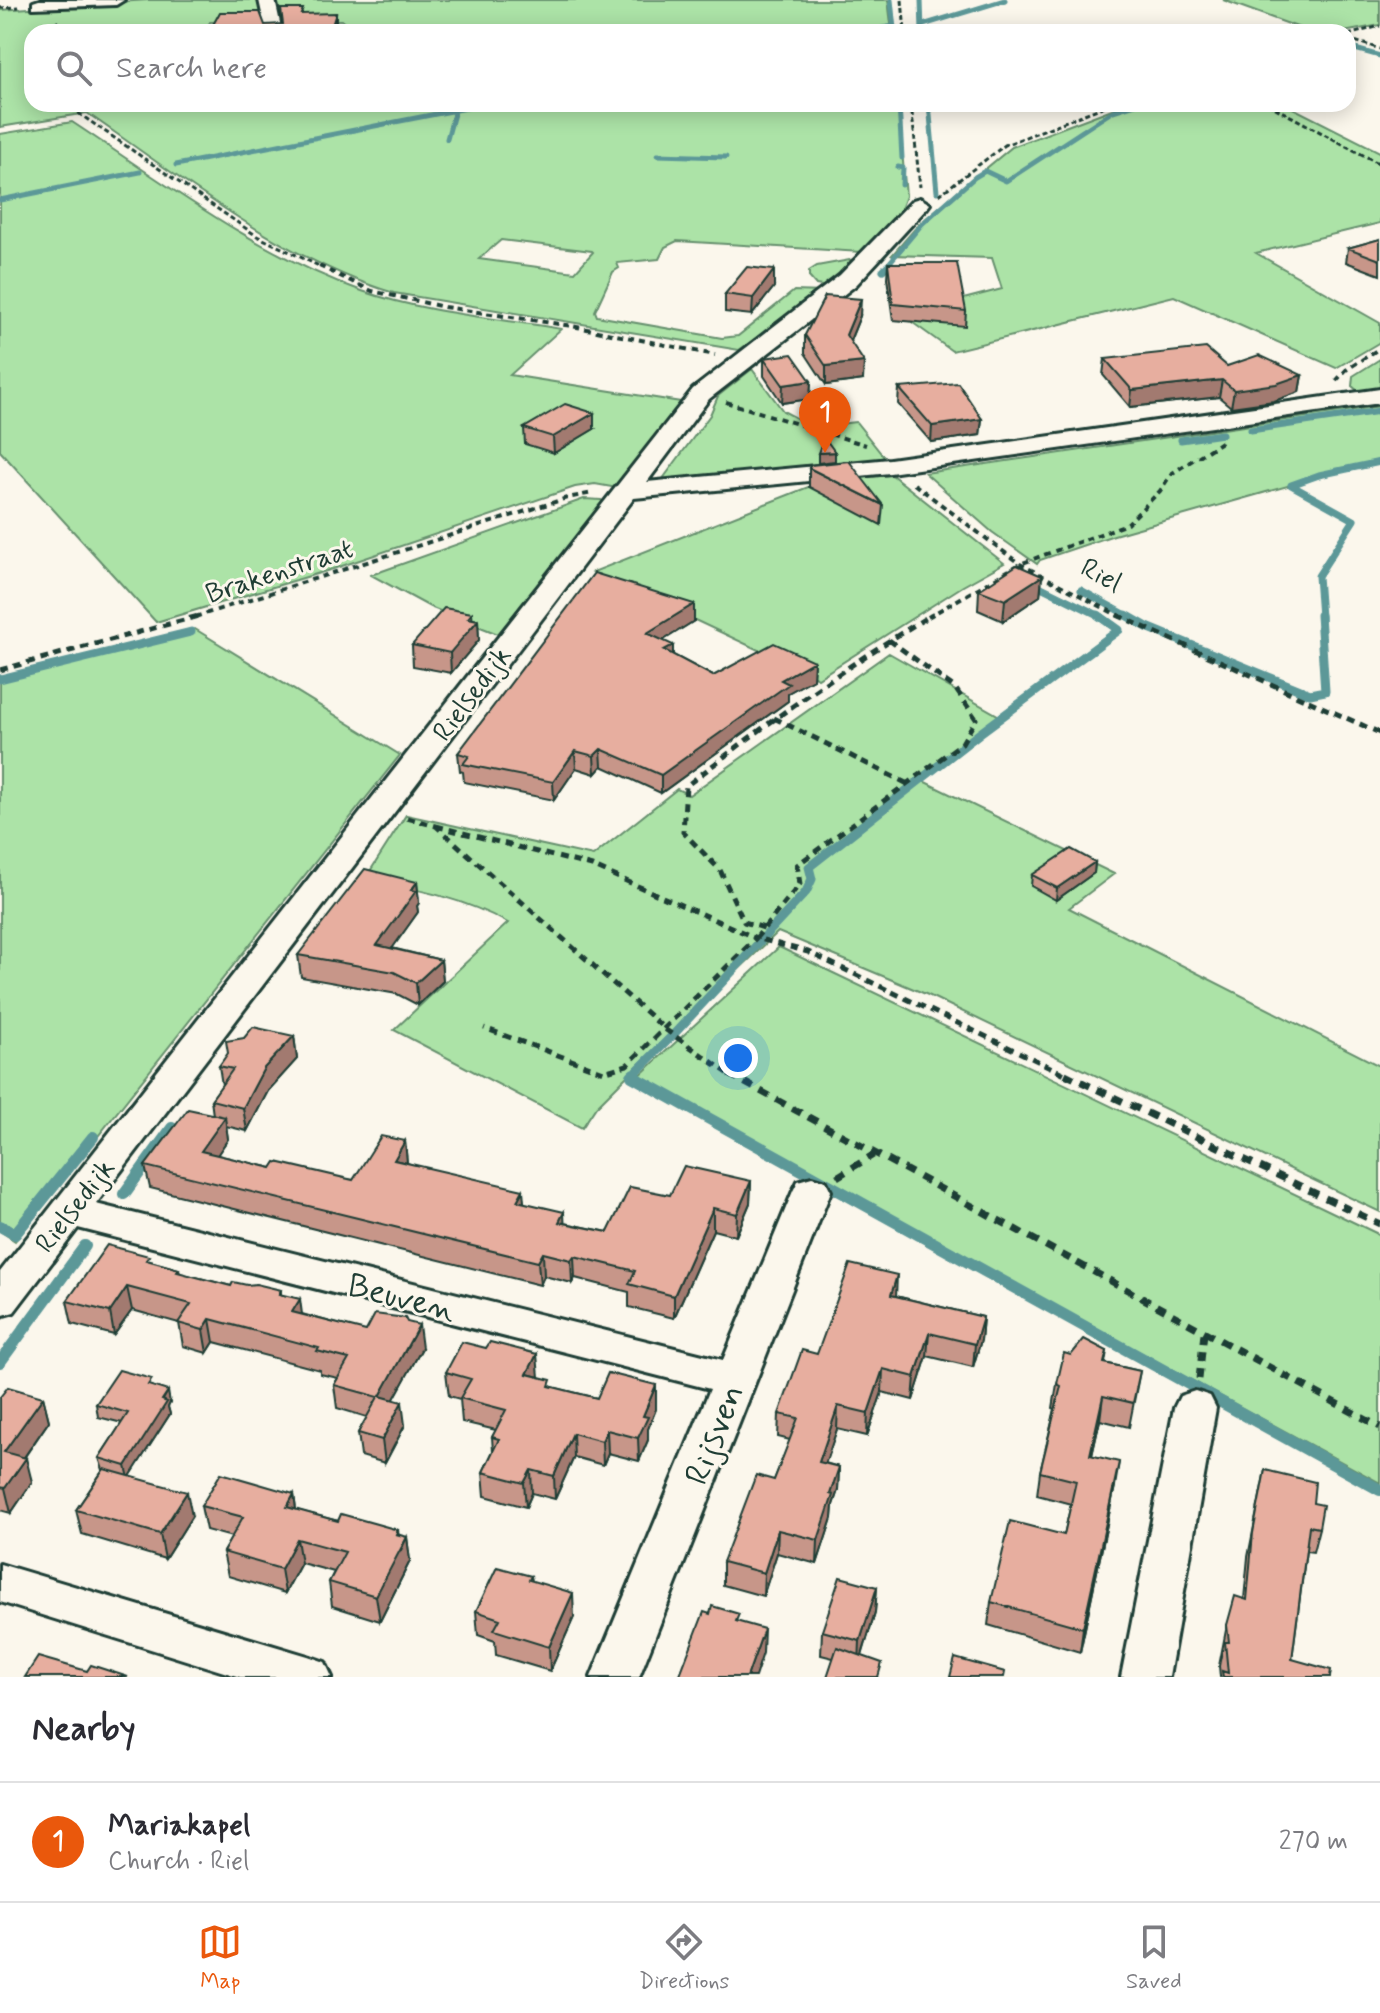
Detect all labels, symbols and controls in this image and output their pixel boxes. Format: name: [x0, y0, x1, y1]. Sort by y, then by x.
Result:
search box: [24, 24, 1356, 112]
icon: search: [52, 46, 96, 90]
text: Search here: [116, 49, 267, 88]
pin: 1: [799, 387, 851, 453]
street label: Brakenstraat: [201, 531, 358, 614]
street label: Riel: [1074, 550, 1128, 602]
street label: Rielsedijk: [425, 639, 521, 750]
your location: [718, 1038, 758, 1078]
street label: Rielsedijk: [27, 1152, 125, 1261]
street label: Beuven: [343, 1263, 460, 1334]
street label: Rijsven: [675, 1378, 756, 1492]
text: Nearby: [32, 1707, 136, 1752]
text: Mariakapel: [108, 1806, 250, 1845]
text: 1: [52, 1825, 64, 1859]
text: 270 m: [1279, 1825, 1348, 1859]
text: Church · Riel: [108, 1845, 249, 1879]
tab: Map: [198, 1920, 242, 1996]
tab: Directions: [639, 1920, 729, 1996]
tab: Saved: [1126, 1920, 1182, 1996]

